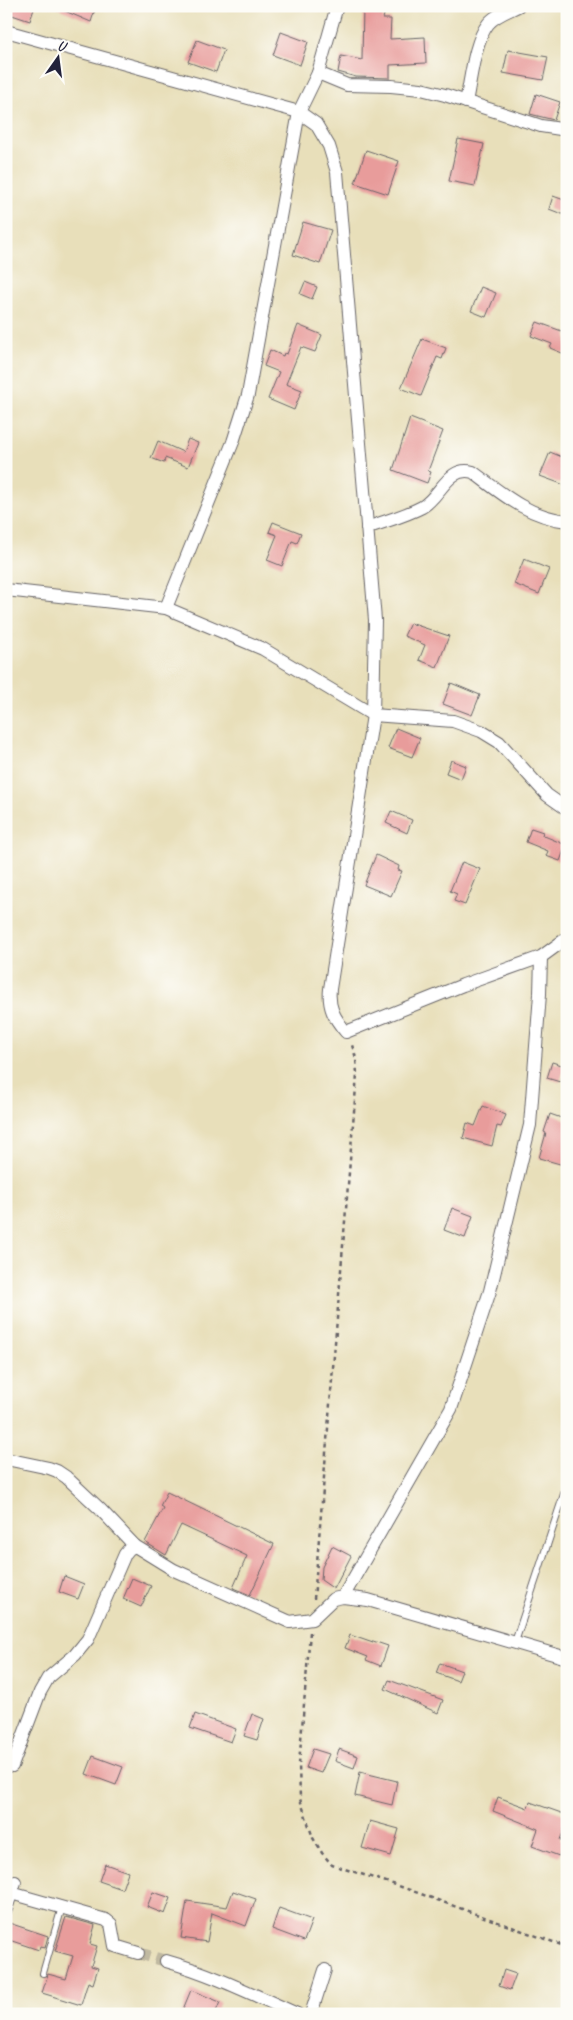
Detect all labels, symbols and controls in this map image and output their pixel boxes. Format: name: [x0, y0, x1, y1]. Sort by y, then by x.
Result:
north arrow: [32, 32, 82, 82]
text: U: [56, 37, 70, 56]

